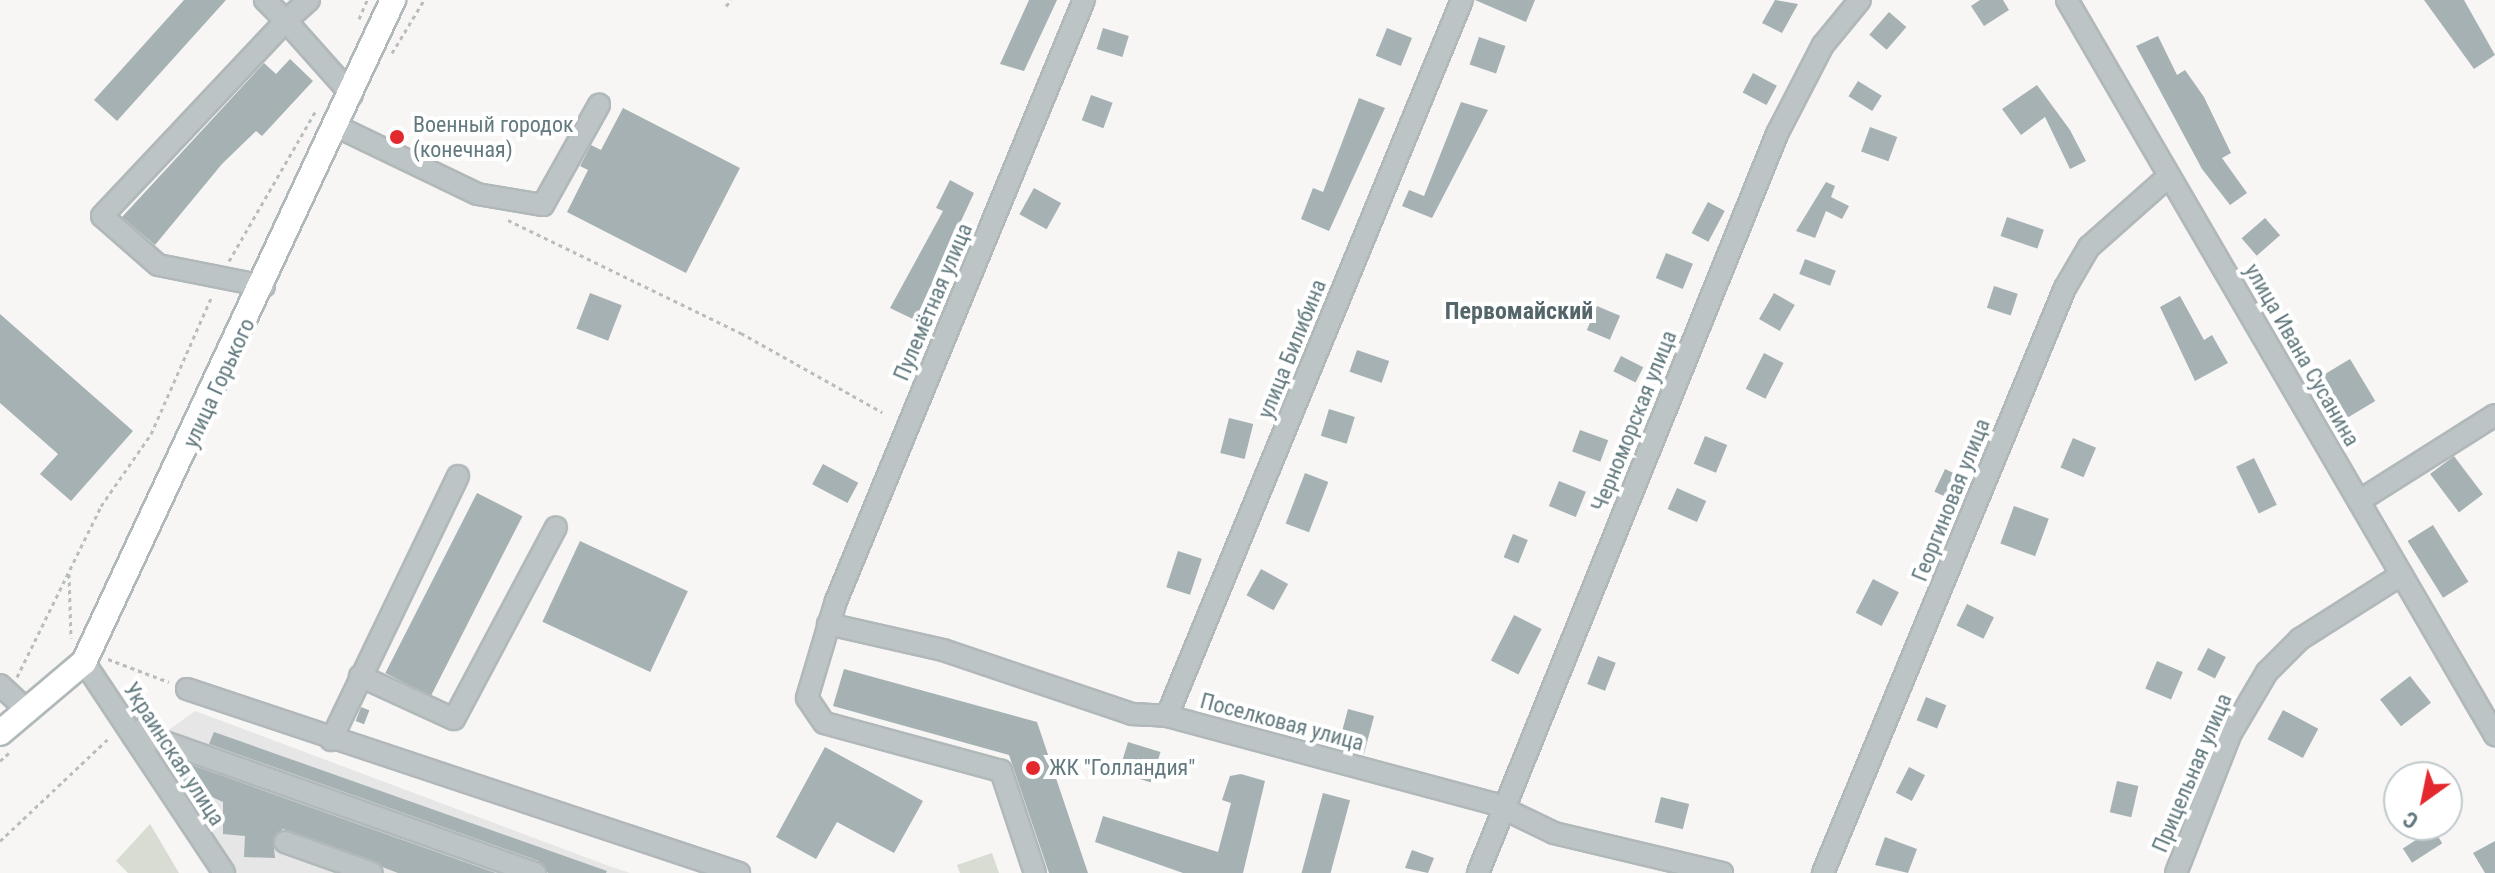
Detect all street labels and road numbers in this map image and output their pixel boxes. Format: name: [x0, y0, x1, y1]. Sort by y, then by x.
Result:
street label: Пулемётная улица: [888, 219, 978, 385]
street label: улица Ивана Сусанина: [2239, 259, 2365, 451]
street label: улица Билибина: [1252, 276, 1332, 422]
street label: улица Горького: [177, 314, 261, 452]
street label: Черноморская улица: [1586, 327, 1682, 515]
street label: Георгиновая улица: [1906, 415, 1996, 585]
street label: Украинская улица: [118, 677, 230, 831]
street label: Поселковая улица: [1197, 687, 1367, 757]
street label: Прицельная улица: [2147, 690, 2237, 856]

